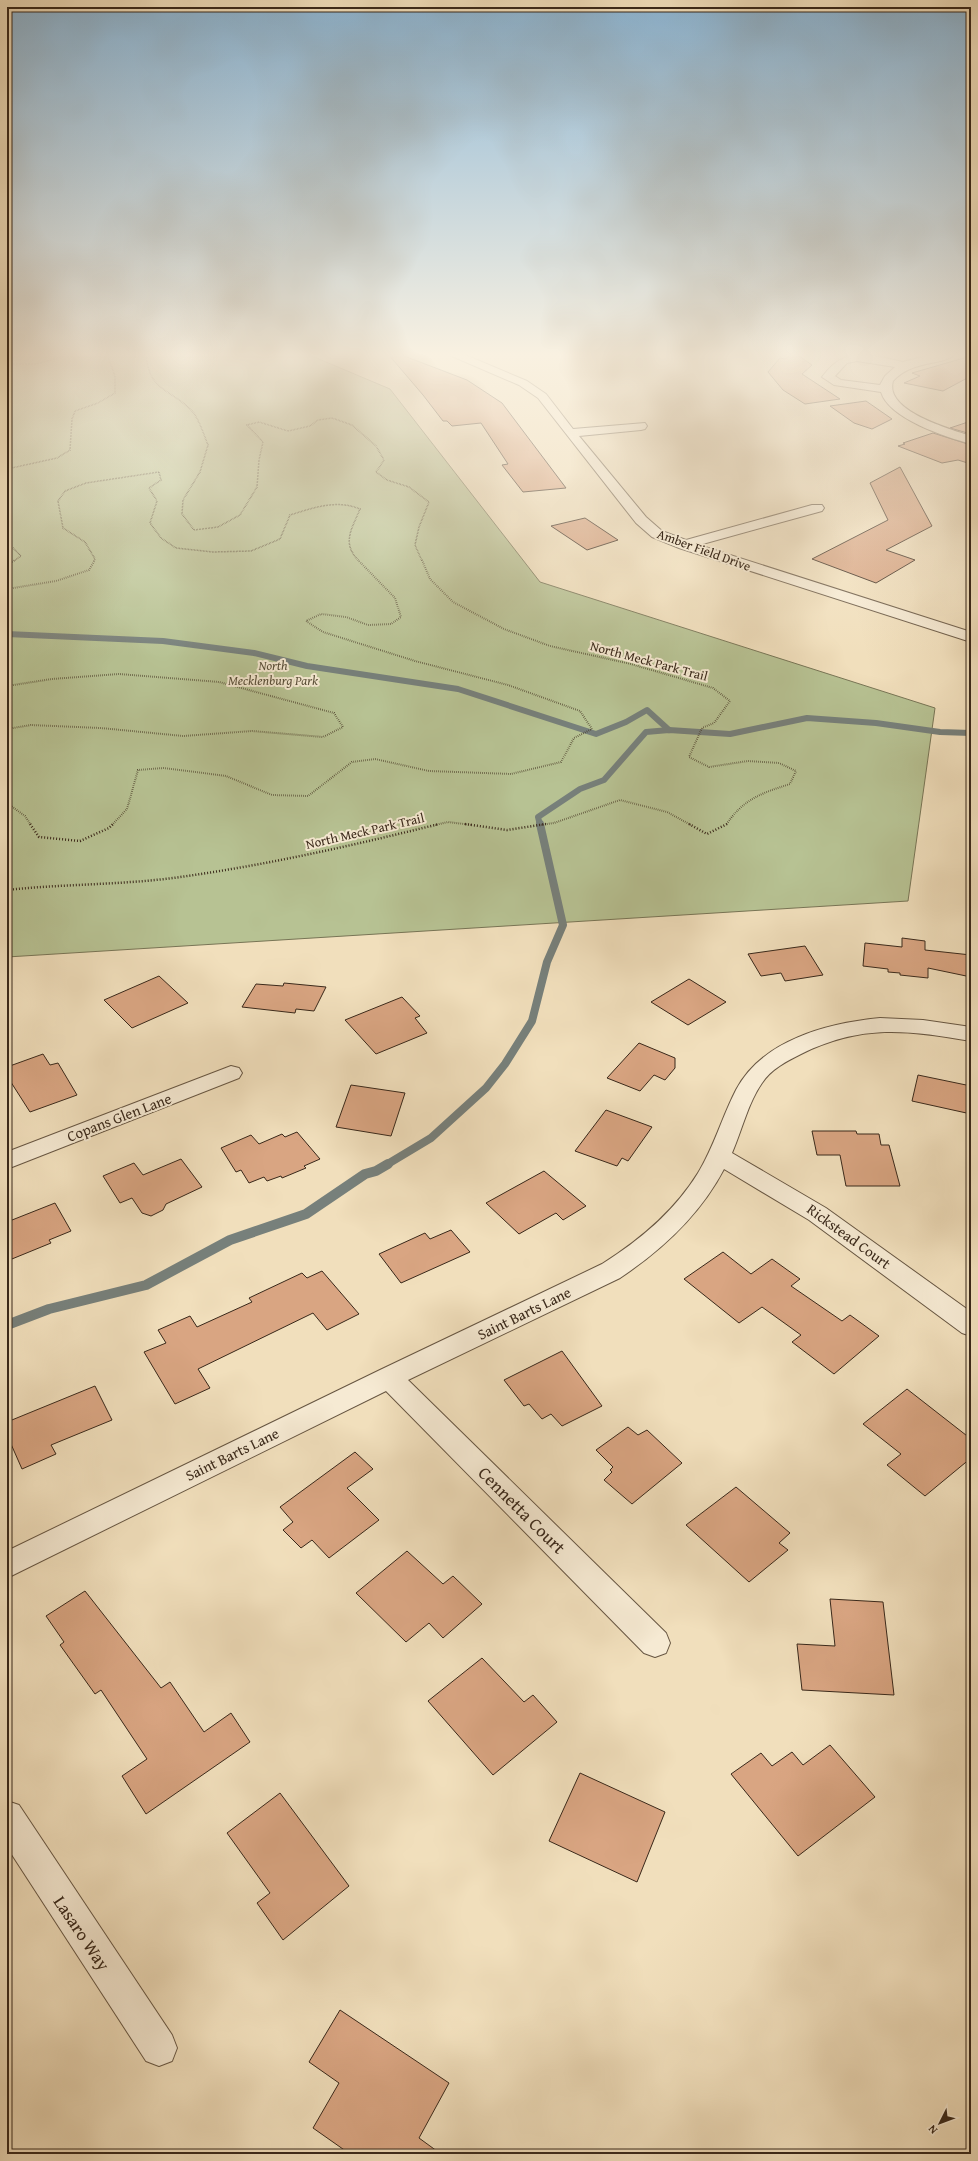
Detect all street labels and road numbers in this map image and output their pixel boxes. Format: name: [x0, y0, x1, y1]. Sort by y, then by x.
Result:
street label: Amber Field Drive: [655, 524, 753, 576]
street label: North Meck Park Trail: [588, 636, 710, 686]
street label: North Meck Park Trail: [304, 808, 426, 854]
street label: Copans Glen Lane: [64, 1087, 174, 1147]
street label: Rickstead Court: [803, 1198, 896, 1274]
street label: Saint Barts Lane: [474, 1281, 574, 1345]
street label: Saint Barts Lane: [182, 1422, 282, 1486]
street label: Cennetta Court: [472, 1460, 572, 1560]
street label: Lasaro Way: [47, 1890, 117, 1976]

